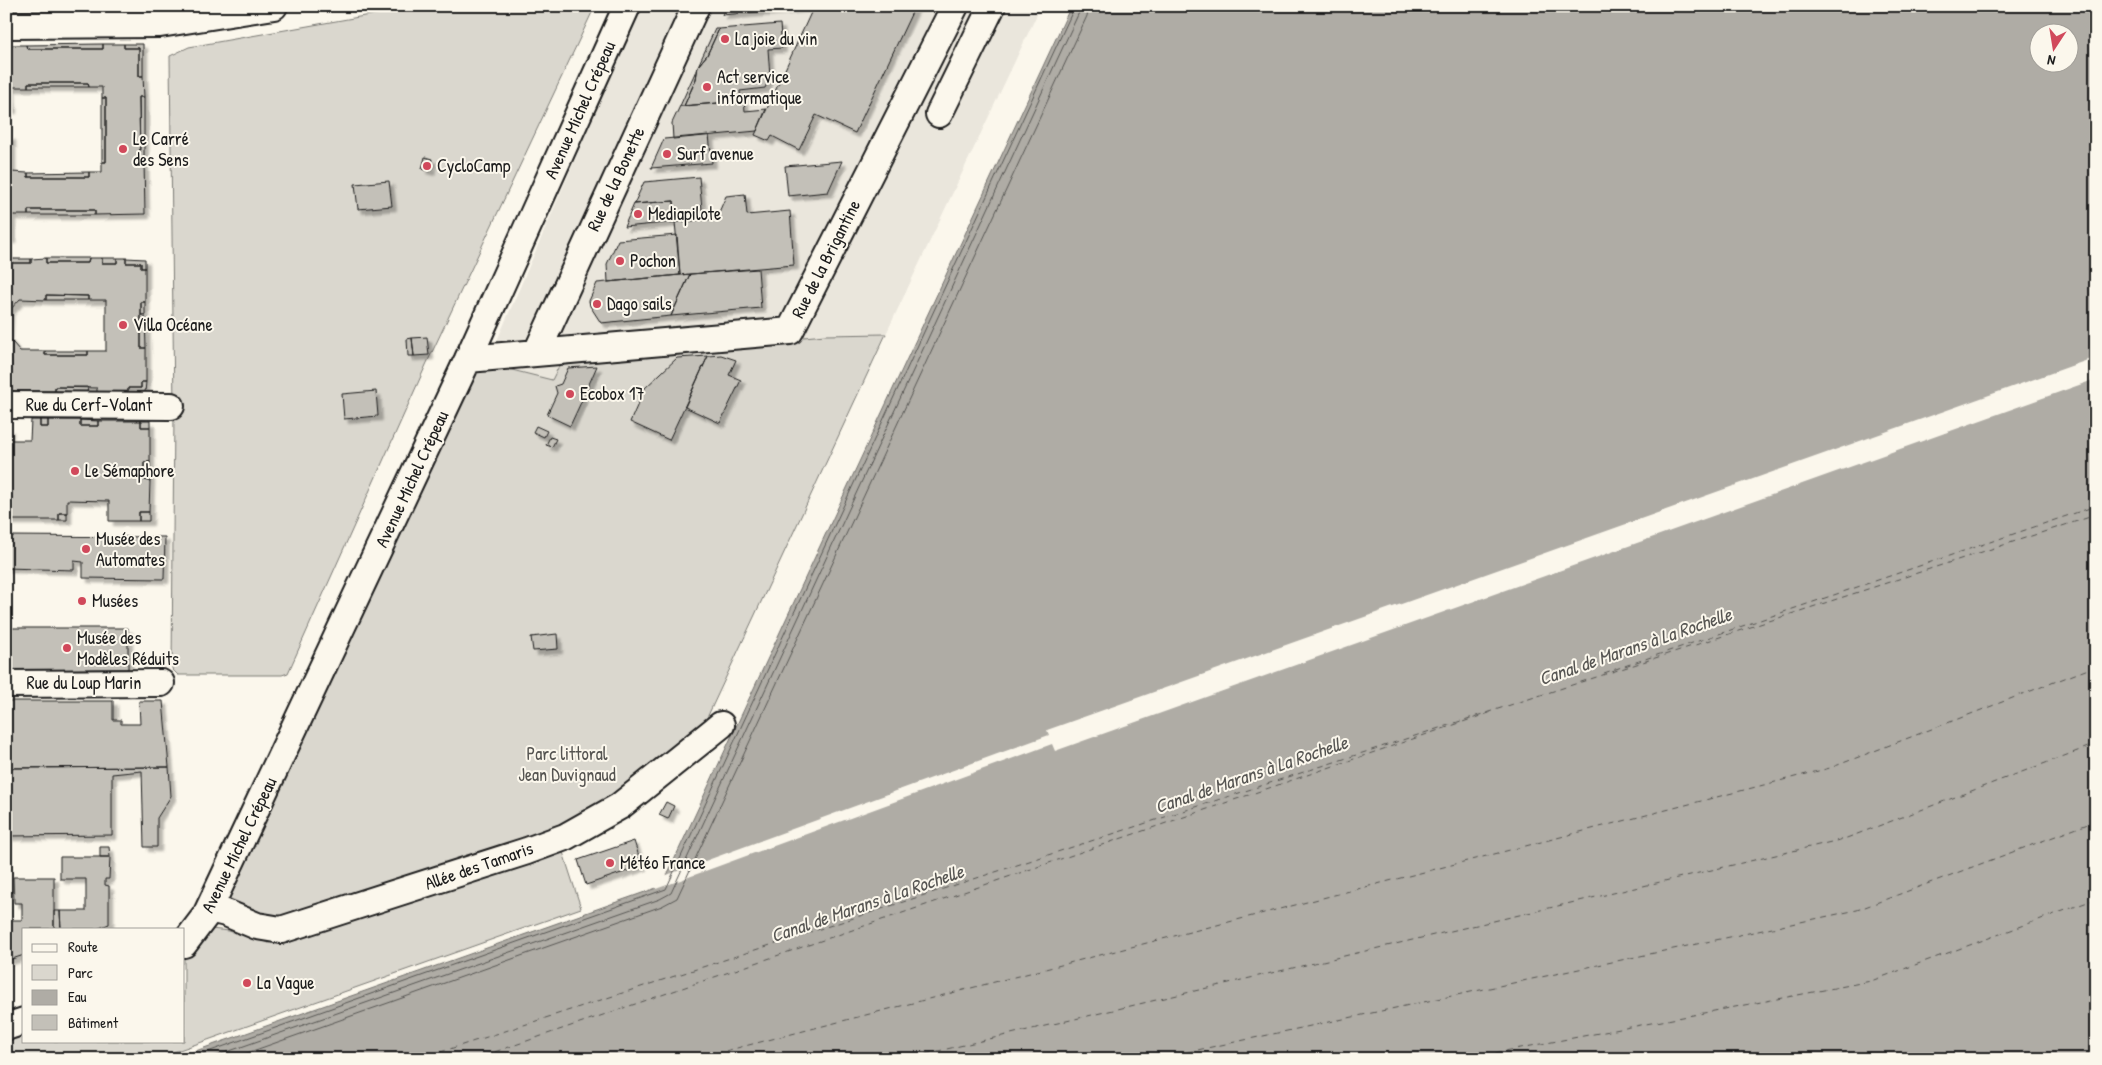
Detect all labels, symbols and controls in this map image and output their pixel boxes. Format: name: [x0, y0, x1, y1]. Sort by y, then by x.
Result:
north arrow: [2030, 22, 2080, 72]
place label: La joie du vin: [735, 26, 817, 51]
marker: La joie du vin: [719, 33, 731, 45]
street label: Avenue Michel Crépeau: [538, 37, 621, 183]
text: N: [2045, 51, 2057, 71]
place label: Act service informatique: [717, 64, 802, 110]
marker: Act service informatique: [701, 81, 713, 93]
street label: Rue de la Bonette: [581, 123, 651, 235]
place label: Le Carré des Sens: [133, 126, 189, 172]
place label: Surf avenue: [677, 141, 754, 166]
marker: Le Carré des Sens: [117, 143, 129, 155]
marker: Surf avenue: [661, 148, 673, 160]
place label: CycloCamp: [437, 153, 511, 178]
marker: CycloCamp: [421, 160, 433, 172]
street label: Rue de la Brigantine: [785, 195, 866, 322]
place label: Mediapilote: [648, 201, 721, 226]
marker: Mediapilote: [632, 208, 644, 220]
place label: Pochon: [630, 248, 676, 273]
marker: Pochon: [614, 255, 626, 267]
place label: Dago sails: [607, 291, 672, 316]
marker: Dago sails: [591, 298, 603, 310]
place label: Villa Océane: [133, 312, 213, 337]
marker: Villa Océane: [117, 319, 129, 331]
place label: Ecobox 17: [580, 381, 645, 406]
marker: Ecobox 17: [564, 388, 576, 400]
street label: Rue du Cerf-Volant: [26, 392, 153, 417]
street label: Avenue Michel Crépeau: [369, 406, 454, 551]
place label: Le Sémaphore: [85, 458, 174, 483]
marker: Le Sémaphore: [69, 465, 81, 477]
place label: Musée des Automates: [96, 526, 165, 572]
marker: Musée des Automates: [80, 543, 92, 555]
place label: Musées: [92, 588, 138, 613]
marker: Musées: [76, 595, 88, 607]
water label: Canal de Marans à La Rochelle: [1535, 600, 1736, 691]
place label: Musée des Modèles Réduits: [77, 625, 179, 671]
marker: Musée des Modèles Réduits: [61, 642, 73, 654]
street label: Rue du Loup Marin: [27, 670, 141, 695]
water label: Canal de Marans à La Rochelle: [1151, 728, 1352, 819]
park label: Parc littoral Jean Duvignaud: [518, 741, 616, 787]
street label: Avenue Michel Crépeau: [195, 773, 282, 917]
street label: Allée des Tamaris: [421, 835, 536, 896]
place label: Météo France: [620, 850, 706, 875]
marker: Météo France: [604, 857, 616, 869]
water label: Canal de Marans à La Rochelle: [767, 857, 968, 948]
legend: [22, 928, 185, 1042]
text: Route: [68, 936, 98, 957]
text: Parc: [68, 962, 93, 983]
place label: La Vague: [257, 970, 314, 995]
marker: La Vague: [241, 977, 253, 989]
text: Eau: [68, 986, 87, 1007]
text: Bâtiment: [68, 1012, 119, 1033]

